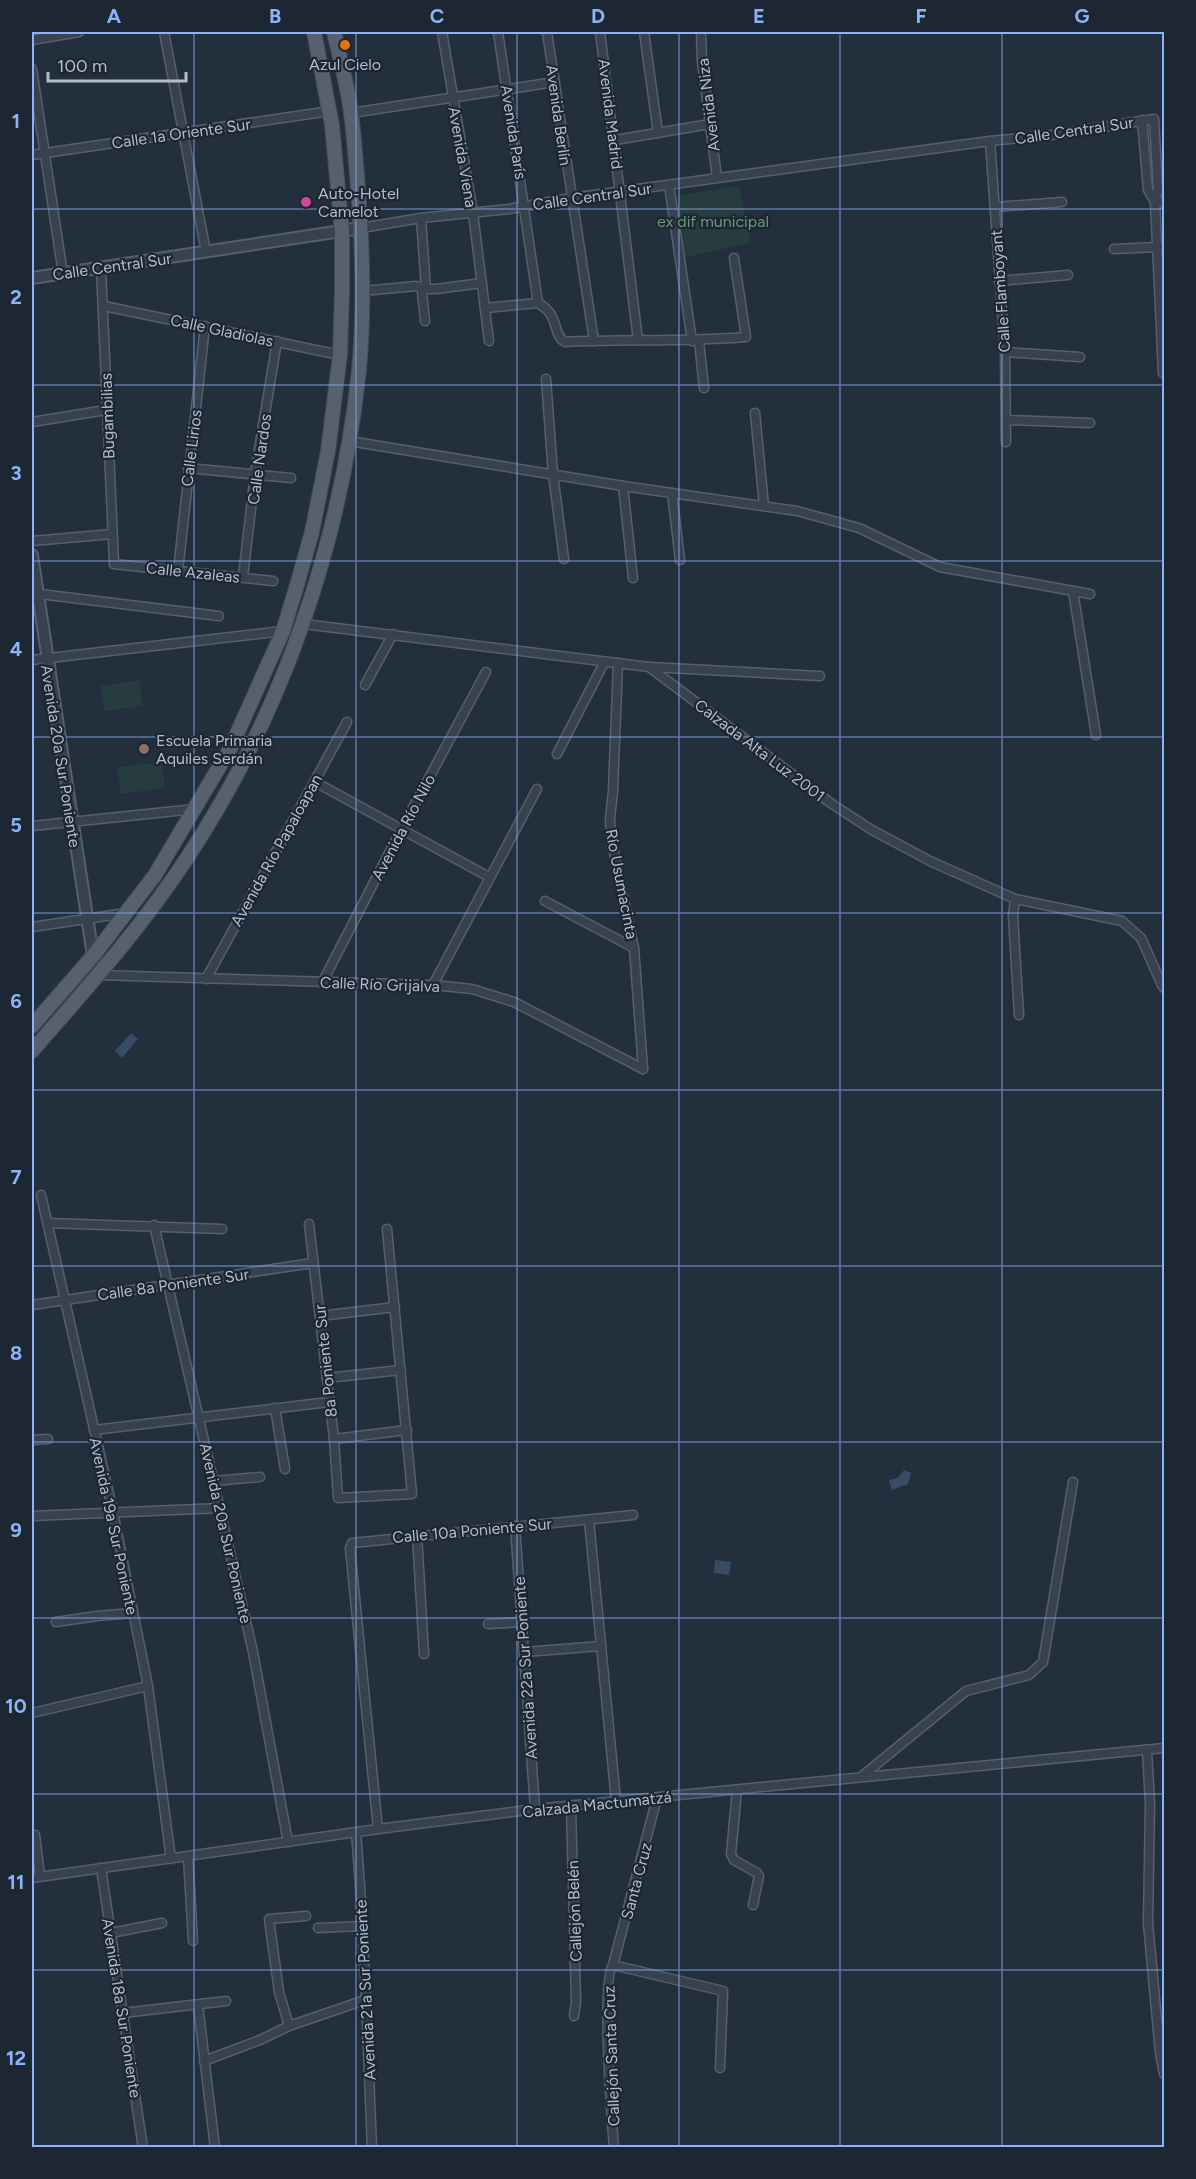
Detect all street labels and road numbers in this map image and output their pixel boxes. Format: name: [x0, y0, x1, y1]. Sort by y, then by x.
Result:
street label: Avenida Niza: [693, 57, 724, 153]
street label: Avenida Madrid: [594, 58, 627, 170]
street label: Avenida Berlín: [542, 63, 575, 167]
street label: Avenida París: [497, 83, 530, 181]
street label: Avenida Viena: [444, 105, 481, 209]
street label: Calle Central Sur: [1013, 113, 1135, 148]
street label: Calle 1a Oriente Sur: [110, 114, 252, 153]
street label: Calle Central Sur: [531, 179, 653, 214]
street label: Calle Flamboyant: [987, 229, 1014, 353]
street label: Calle Central Sur: [51, 249, 173, 284]
street label: Calle Gladiolas: [169, 310, 275, 351]
street label: Bugambilias: [97, 373, 118, 459]
street label: Calle Lirios: [177, 409, 206, 488]
street label: Calle Nardos: [244, 412, 275, 506]
street label: Calle Azaleas: [145, 558, 241, 587]
street label: Avenida 20a Sur Poniente: [37, 663, 84, 849]
street label: Calzada Alta Luz 2001: [691, 695, 829, 806]
street label: Avenida Río Papaloapan: [227, 771, 326, 930]
street label: Avenida Río Nilo: [367, 771, 439, 884]
street label: Río Usumacinta: [602, 827, 642, 941]
street label: Calle Río Grijalva: [320, 973, 440, 996]
street label: Calle 8a Poniente Sur: [96, 1264, 251, 1305]
street label: 8a Poniente Sur: [310, 1303, 341, 1418]
street label: Avenida 19a Sur Poniente: [85, 1436, 142, 1617]
street label: Avenida 20a Sur Poniente: [196, 1441, 256, 1625]
street label: Calle 10a Poniente Sur: [392, 1514, 553, 1547]
street label: Avenida 22a Sur Poniente: [510, 1576, 541, 1760]
street label: Calzada Mactumatzá: [522, 1787, 673, 1822]
street label: Santa Cruz: [617, 1840, 656, 1922]
street label: Callejón Belén: [563, 1860, 586, 1962]
street label: Avenida 21a Sur Poniente: [351, 1899, 380, 2081]
street label: Avenida 18a Sur Poniente: [98, 1917, 145, 2100]
street label: Callejón Santa Cruz: [600, 1985, 623, 2127]

